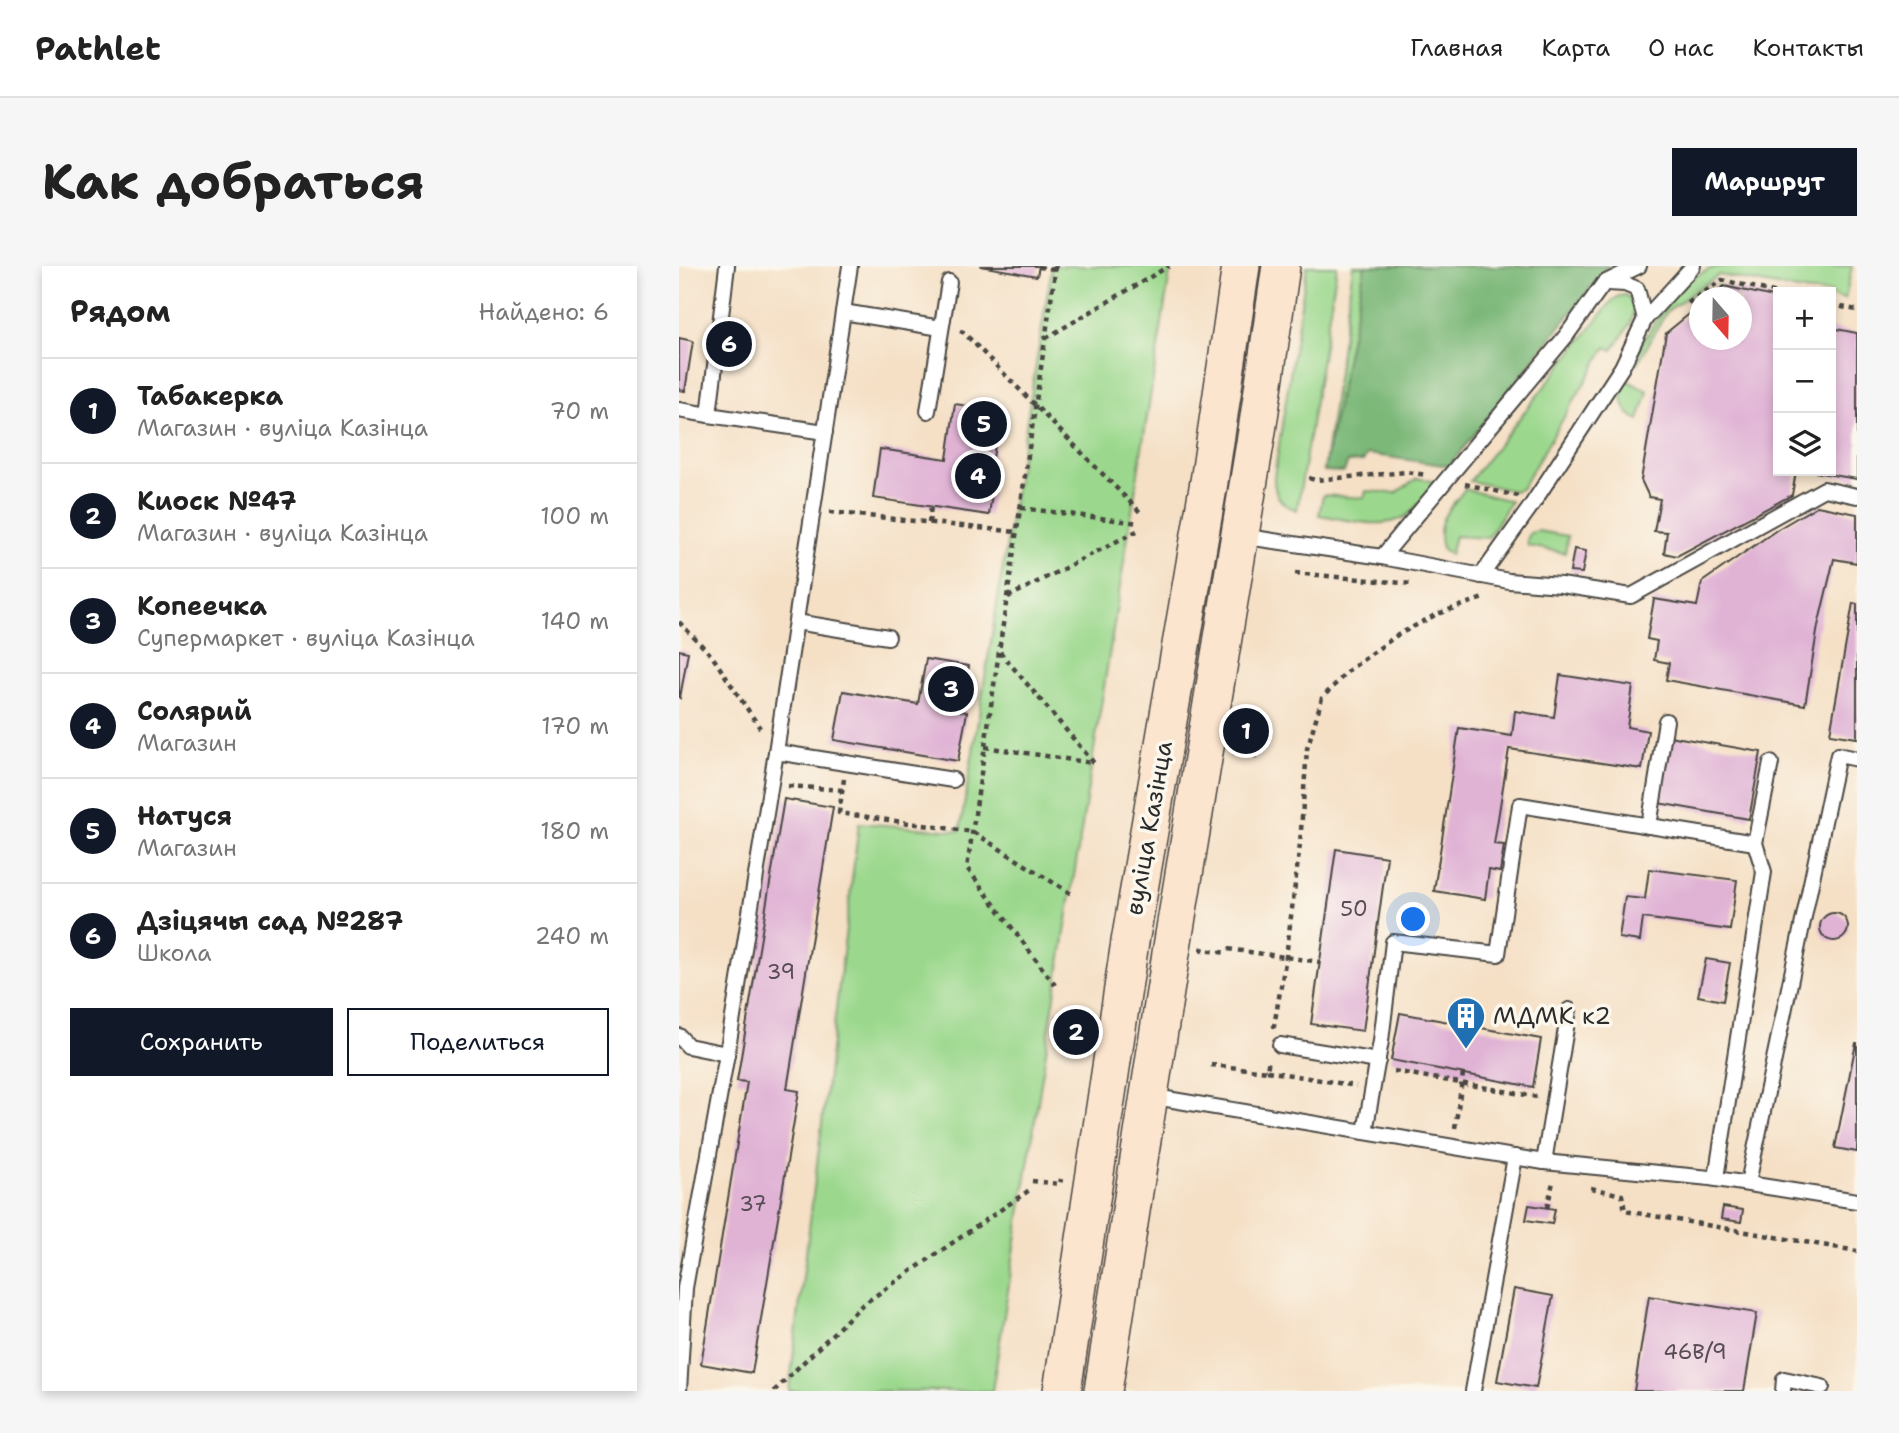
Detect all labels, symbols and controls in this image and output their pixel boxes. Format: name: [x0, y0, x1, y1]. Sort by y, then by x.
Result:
text: Pathlet: [35, 26, 161, 71]
text: Главная: [1410, 32, 1503, 64]
text: Карта: [1541, 32, 1610, 64]
text: О нас: [1648, 32, 1714, 64]
text: Контакты: [1752, 32, 1864, 64]
button: Маршрут: [1672, 148, 1857, 216]
text: Как добраться: [42, 149, 424, 215]
north arrow: [1689, 287, 1752, 350]
map controls: [1773, 287, 1836, 476]
button: +: [1773, 287, 1836, 350]
text: Рядом: [70, 291, 170, 332]
text: Найдено: 6: [479, 297, 609, 327]
pin: 6: [706, 318, 752, 370]
button: −: [1773, 350, 1836, 413]
text: Табакерка: [137, 378, 283, 413]
text: 1: [88, 396, 98, 426]
text: 70 m: [550, 396, 609, 426]
pin: 5: [961, 398, 1007, 450]
text: Магазин · вуліца Казінца: [137, 413, 428, 443]
button: layers: [1773, 413, 1836, 476]
pin: 4: [955, 450, 1001, 502]
text: Киоск №47: [137, 483, 296, 518]
text: 2: [85, 501, 101, 531]
text: 100 m: [540, 501, 609, 531]
text: Магазин · вуліца Казінца: [137, 518, 428, 548]
text: Копеечка: [137, 588, 267, 623]
text: 3: [85, 606, 101, 636]
text: 140 m: [541, 606, 609, 636]
text: Супермаркет · вуліца Казінца: [137, 623, 475, 653]
pin: 3: [928, 663, 974, 715]
text: Солярий: [137, 693, 252, 728]
pin: 1: [1223, 705, 1269, 757]
text: 4: [85, 711, 101, 741]
text: 170 m: [541, 711, 609, 741]
text: Магазин: [137, 728, 237, 758]
street label: вуліца Казінца: [1118, 738, 1180, 918]
text: Натуся: [137, 798, 232, 833]
text: 5: [86, 816, 100, 846]
text: 180 m: [540, 816, 609, 846]
text: Магазин: [137, 833, 237, 863]
house number: 50: [1340, 895, 1368, 923]
your location: [1396, 902, 1430, 936]
text: Дзіцячы сад №287: [137, 903, 403, 938]
text: 6: [85, 921, 101, 951]
text: 240 m: [535, 921, 609, 951]
text: Школа: [137, 938, 212, 968]
house number: 39: [767, 958, 795, 986]
building icon: МДМК к2: [1445, 995, 1487, 1050]
place label: МДМК к2: [1493, 1000, 1611, 1032]
pin: 2: [1053, 1006, 1099, 1058]
button: Сохранить: [70, 1008, 333, 1076]
button: Поделиться: [347, 1008, 609, 1076]
house number: 37: [739, 1190, 767, 1218]
house number: 46В/9: [1663, 1338, 1727, 1366]

